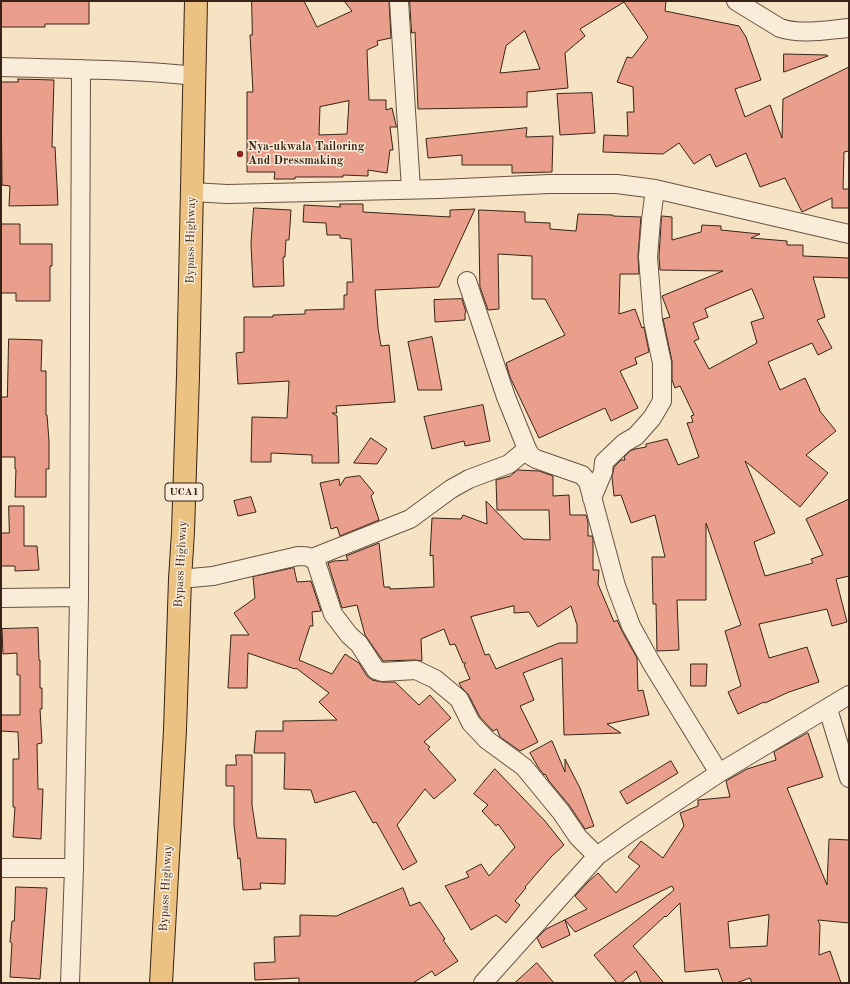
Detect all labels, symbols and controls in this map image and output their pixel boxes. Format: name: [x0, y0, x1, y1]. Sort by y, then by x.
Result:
place label: Nya-ukwala Tailoring And Dressmaking: [248, 140, 364, 168]
marker: Nya-ukwala Tailoring And Dressmaking: [235, 149, 245, 159]
street label: Bypass Highway: [183, 196, 199, 284]
road number: UCA1: [165, 483, 203, 501]
street label: Bypass Highway: [172, 520, 190, 608]
street label: Bypass Highway: [157, 844, 175, 932]

